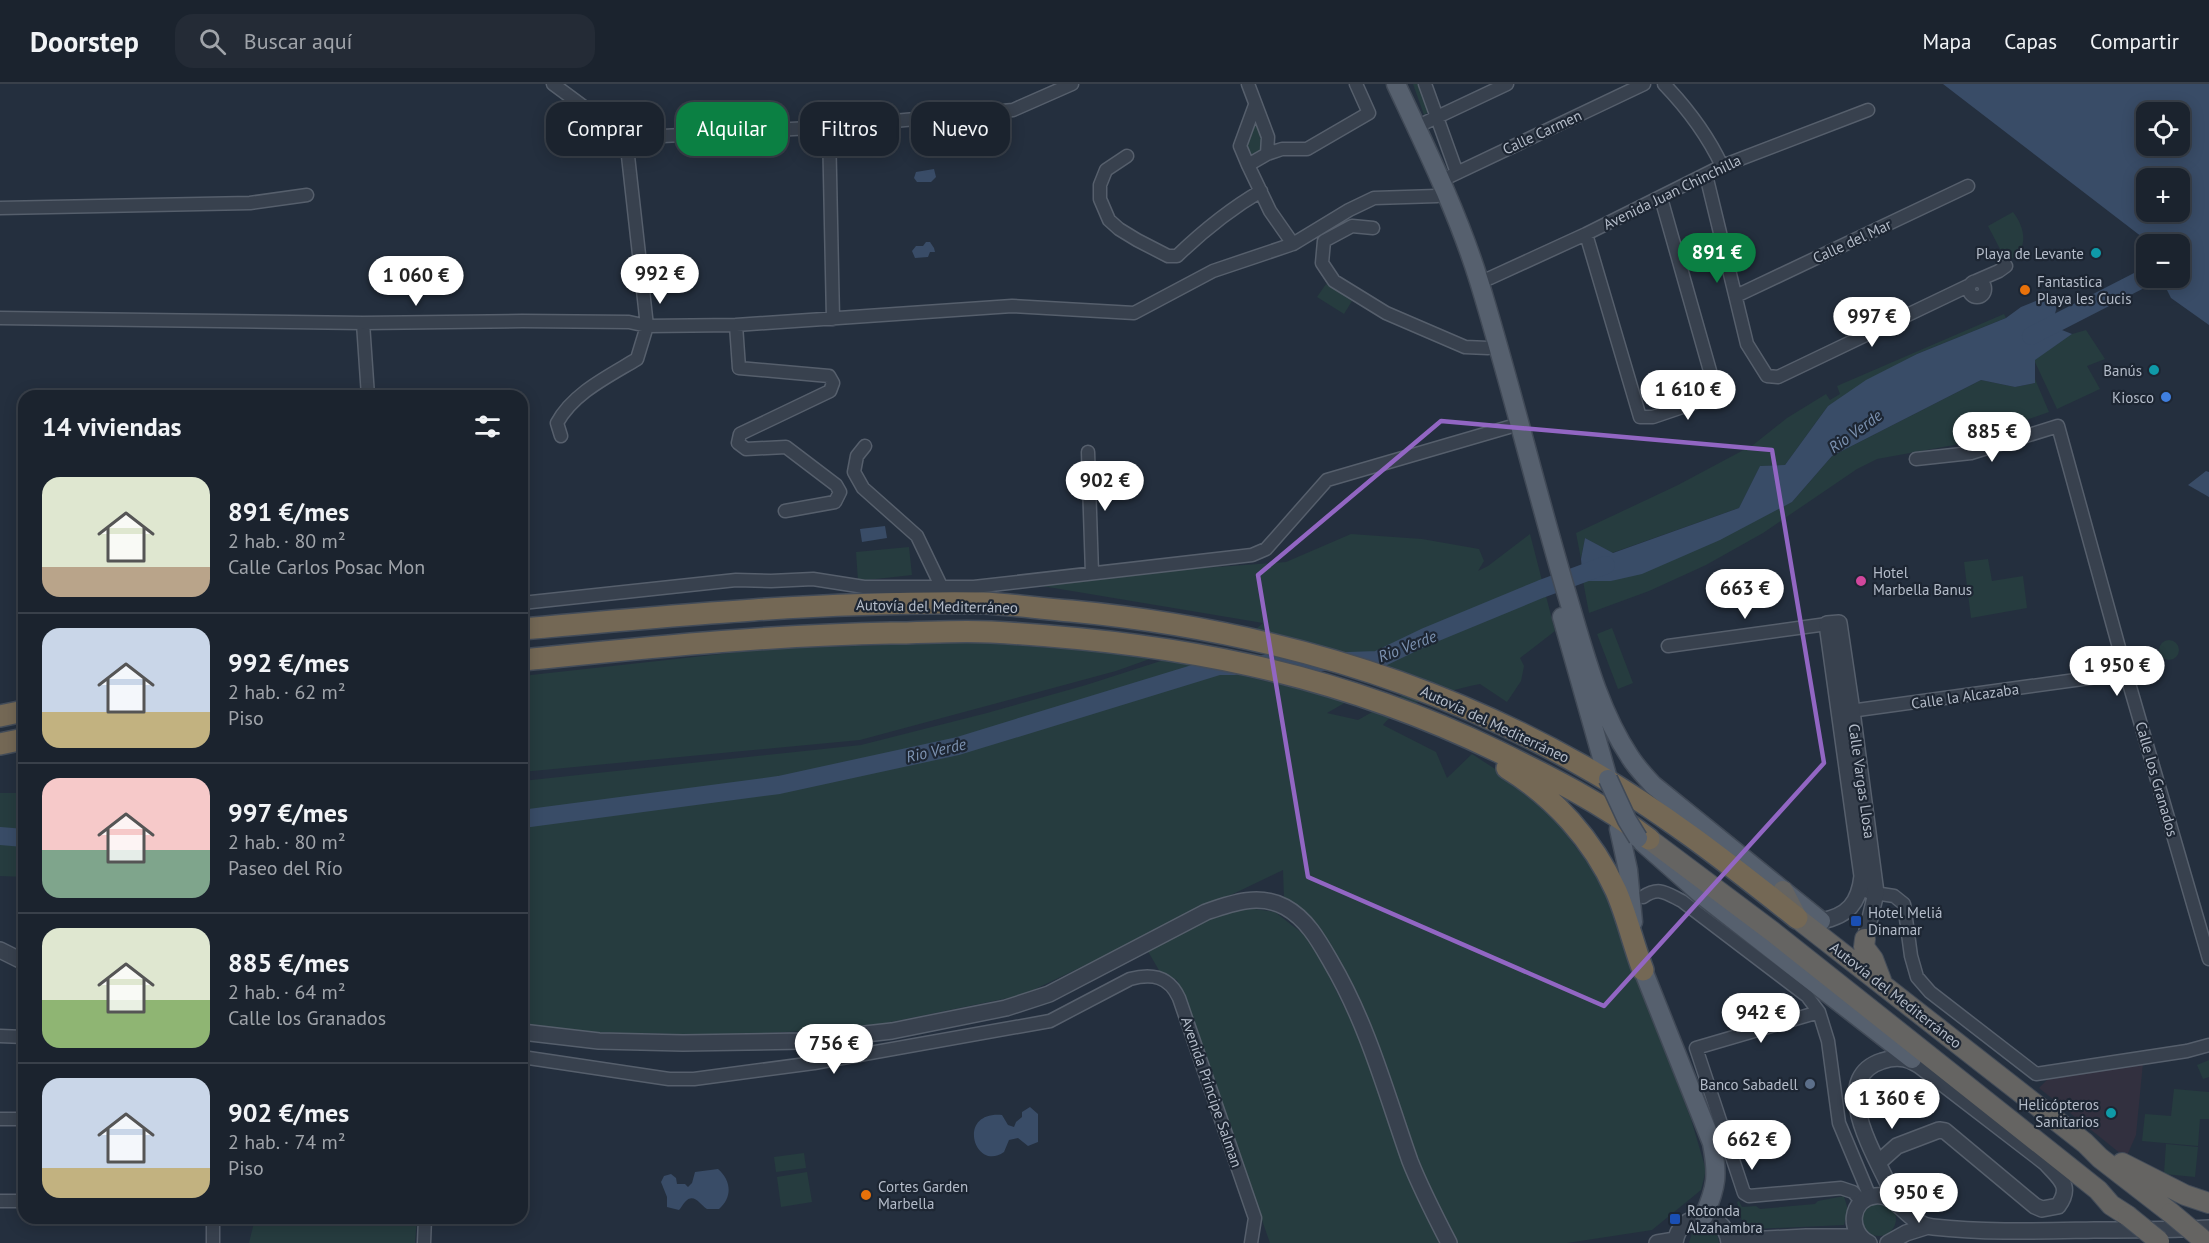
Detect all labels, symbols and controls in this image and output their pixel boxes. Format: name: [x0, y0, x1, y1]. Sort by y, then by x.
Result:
search box: [175, 14, 595, 68]
text: Doorstep: [30, 23, 139, 60]
icon: search: [196, 25, 229, 58]
text: Buscar aquí: [244, 27, 352, 55]
text: Mapa: [1923, 28, 1971, 55]
text: Capas: [2004, 28, 2057, 55]
text: Compartir: [2090, 28, 2179, 55]
chip: Comprar: [546, 102, 664, 156]
chip: Alquilar: [676, 102, 788, 156]
chip: Filtros: [800, 102, 899, 156]
chip: Nuevo: [911, 102, 1010, 156]
map controls: [2136, 102, 2190, 288]
button: locate: [2136, 102, 2190, 156]
street label: Calle Carmen: [1499, 105, 1585, 159]
street label: Avenida Juan Chinchilla: [1600, 150, 1744, 234]
button: +: [2136, 168, 2190, 222]
street label: Calle del Mar: [1810, 215, 1894, 267]
pin: 891 €: [1675, 233, 1759, 284]
button: −: [2136, 234, 2190, 288]
text: 891 €: [1692, 239, 1742, 265]
place label: Playa de Levante: [1976, 244, 2084, 263]
marker: Playa de Levante: [2089, 246, 2103, 260]
pin: 992 €: [618, 254, 702, 305]
pin: 1 060 €: [361, 256, 471, 307]
text: 992 €: [635, 260, 685, 286]
text: 1 060 €: [383, 262, 449, 288]
place label: Fantastica Playa les Cucis: [2037, 272, 2131, 308]
marker: Fantastica Playa les Cucis: [2018, 283, 2032, 297]
pin: 997 €: [1830, 297, 1914, 348]
text: 997 €: [1847, 303, 1897, 329]
place label: Banús: [2103, 361, 2142, 380]
marker: Banús: [2147, 363, 2161, 377]
pin: 1 610 €: [1633, 370, 1743, 421]
text: 1 610 €: [1655, 376, 1721, 402]
place label: Kiosco: [2112, 388, 2154, 407]
marker: Kiosco: [2159, 390, 2173, 404]
water label: Rio Verde: [1824, 405, 1886, 457]
text: 14 viviendas: [42, 410, 182, 443]
icon: filters: [471, 410, 504, 443]
pin: 885 €: [1950, 412, 2034, 463]
text: 885 €: [1967, 418, 2017, 444]
pin: 902 €: [1063, 461, 1147, 512]
text: 902 €: [1080, 467, 1130, 493]
text: 891 €/mes: [228, 495, 349, 528]
icon: home: [90, 501, 162, 573]
text: 2 hab. · 80 m²: [228, 528, 346, 554]
text: Calle Carlos Posac Mon: [228, 554, 425, 580]
place label: Hotel Marbella Banus: [1873, 563, 1972, 599]
pin: 663 €: [1703, 569, 1787, 620]
marker: Hotel Marbella Banus: [1854, 574, 1868, 588]
text: 663 €: [1720, 575, 1770, 601]
street label: Autovía del Mediterráneo: [856, 595, 1018, 617]
water label: Rio Verde: [1375, 626, 1440, 666]
text: 992 €/mes: [228, 646, 349, 679]
pin: 1 950 €: [2062, 646, 2172, 697]
icon: home: [90, 652, 162, 724]
text: 1 950 €: [2084, 652, 2150, 678]
text: 2 hab. · 62 m²: [228, 679, 346, 705]
street label: Calle la Alcazaba: [1910, 679, 2020, 713]
street label: Autovía del Mediterráneo: [1418, 681, 1572, 767]
text: Piso: [228, 705, 264, 731]
street label: Calle los Granados: [2132, 719, 2182, 839]
street label: Calle Vargas Llosa: [1845, 722, 1879, 840]
water label: Rio Verde: [904, 733, 969, 767]
text: 997 €/mes: [228, 796, 348, 829]
icon: home: [90, 802, 162, 874]
text: 2 hab. · 80 m²: [228, 829, 346, 855]
text: Paseo del Río: [228, 855, 343, 881]
place label: Hotel Meliá Dinamar: [1868, 903, 1942, 939]
marker: Hotel Meliá Dinamar: [1849, 914, 1863, 928]
street label: Autovía del Mediterráneo: [1826, 938, 1966, 1052]
text: 885 €/mes: [228, 946, 349, 979]
icon: home: [90, 952, 162, 1024]
text: 2 hab. · 64 m²: [228, 979, 346, 1005]
pin: 942 €: [1719, 993, 1803, 1044]
text: 942 €: [1736, 999, 1786, 1025]
text: Calle los Granados: [228, 1005, 386, 1031]
street label: Avenida Príncipe Salman: [1177, 1014, 1247, 1170]
pin: 756 €: [792, 1024, 876, 1075]
text: 756 €: [809, 1030, 859, 1056]
place label: Banco Sabadell: [1700, 1075, 1799, 1094]
marker: Banco Sabadell: [1803, 1077, 1817, 1091]
pin: 1 360 €: [1837, 1079, 1947, 1130]
text: 1 360 €: [1859, 1085, 1925, 1111]
place label: Helicópteros Sanitarios: [2018, 1095, 2099, 1131]
text: 902 €/mes: [228, 1096, 349, 1129]
icon: home: [90, 1102, 162, 1174]
marker: Helicópteros Sanitarios: [2104, 1106, 2118, 1120]
pin: 662 €: [1710, 1120, 1794, 1171]
text: 662 €: [1727, 1126, 1777, 1152]
text: 2 hab. · 74 m²: [228, 1129, 346, 1155]
text: Piso: [228, 1155, 264, 1181]
pin: 950 €: [1877, 1173, 1961, 1224]
place label: Cortes Garden Marbella: [878, 1177, 968, 1213]
text: 950 €: [1894, 1179, 1944, 1205]
marker: Cortes Garden Marbella: [859, 1188, 873, 1202]
place label: Rotonda Alzahambra: [1687, 1201, 1763, 1237]
marker: Rotonda Alzahambra: [1668, 1212, 1682, 1226]

